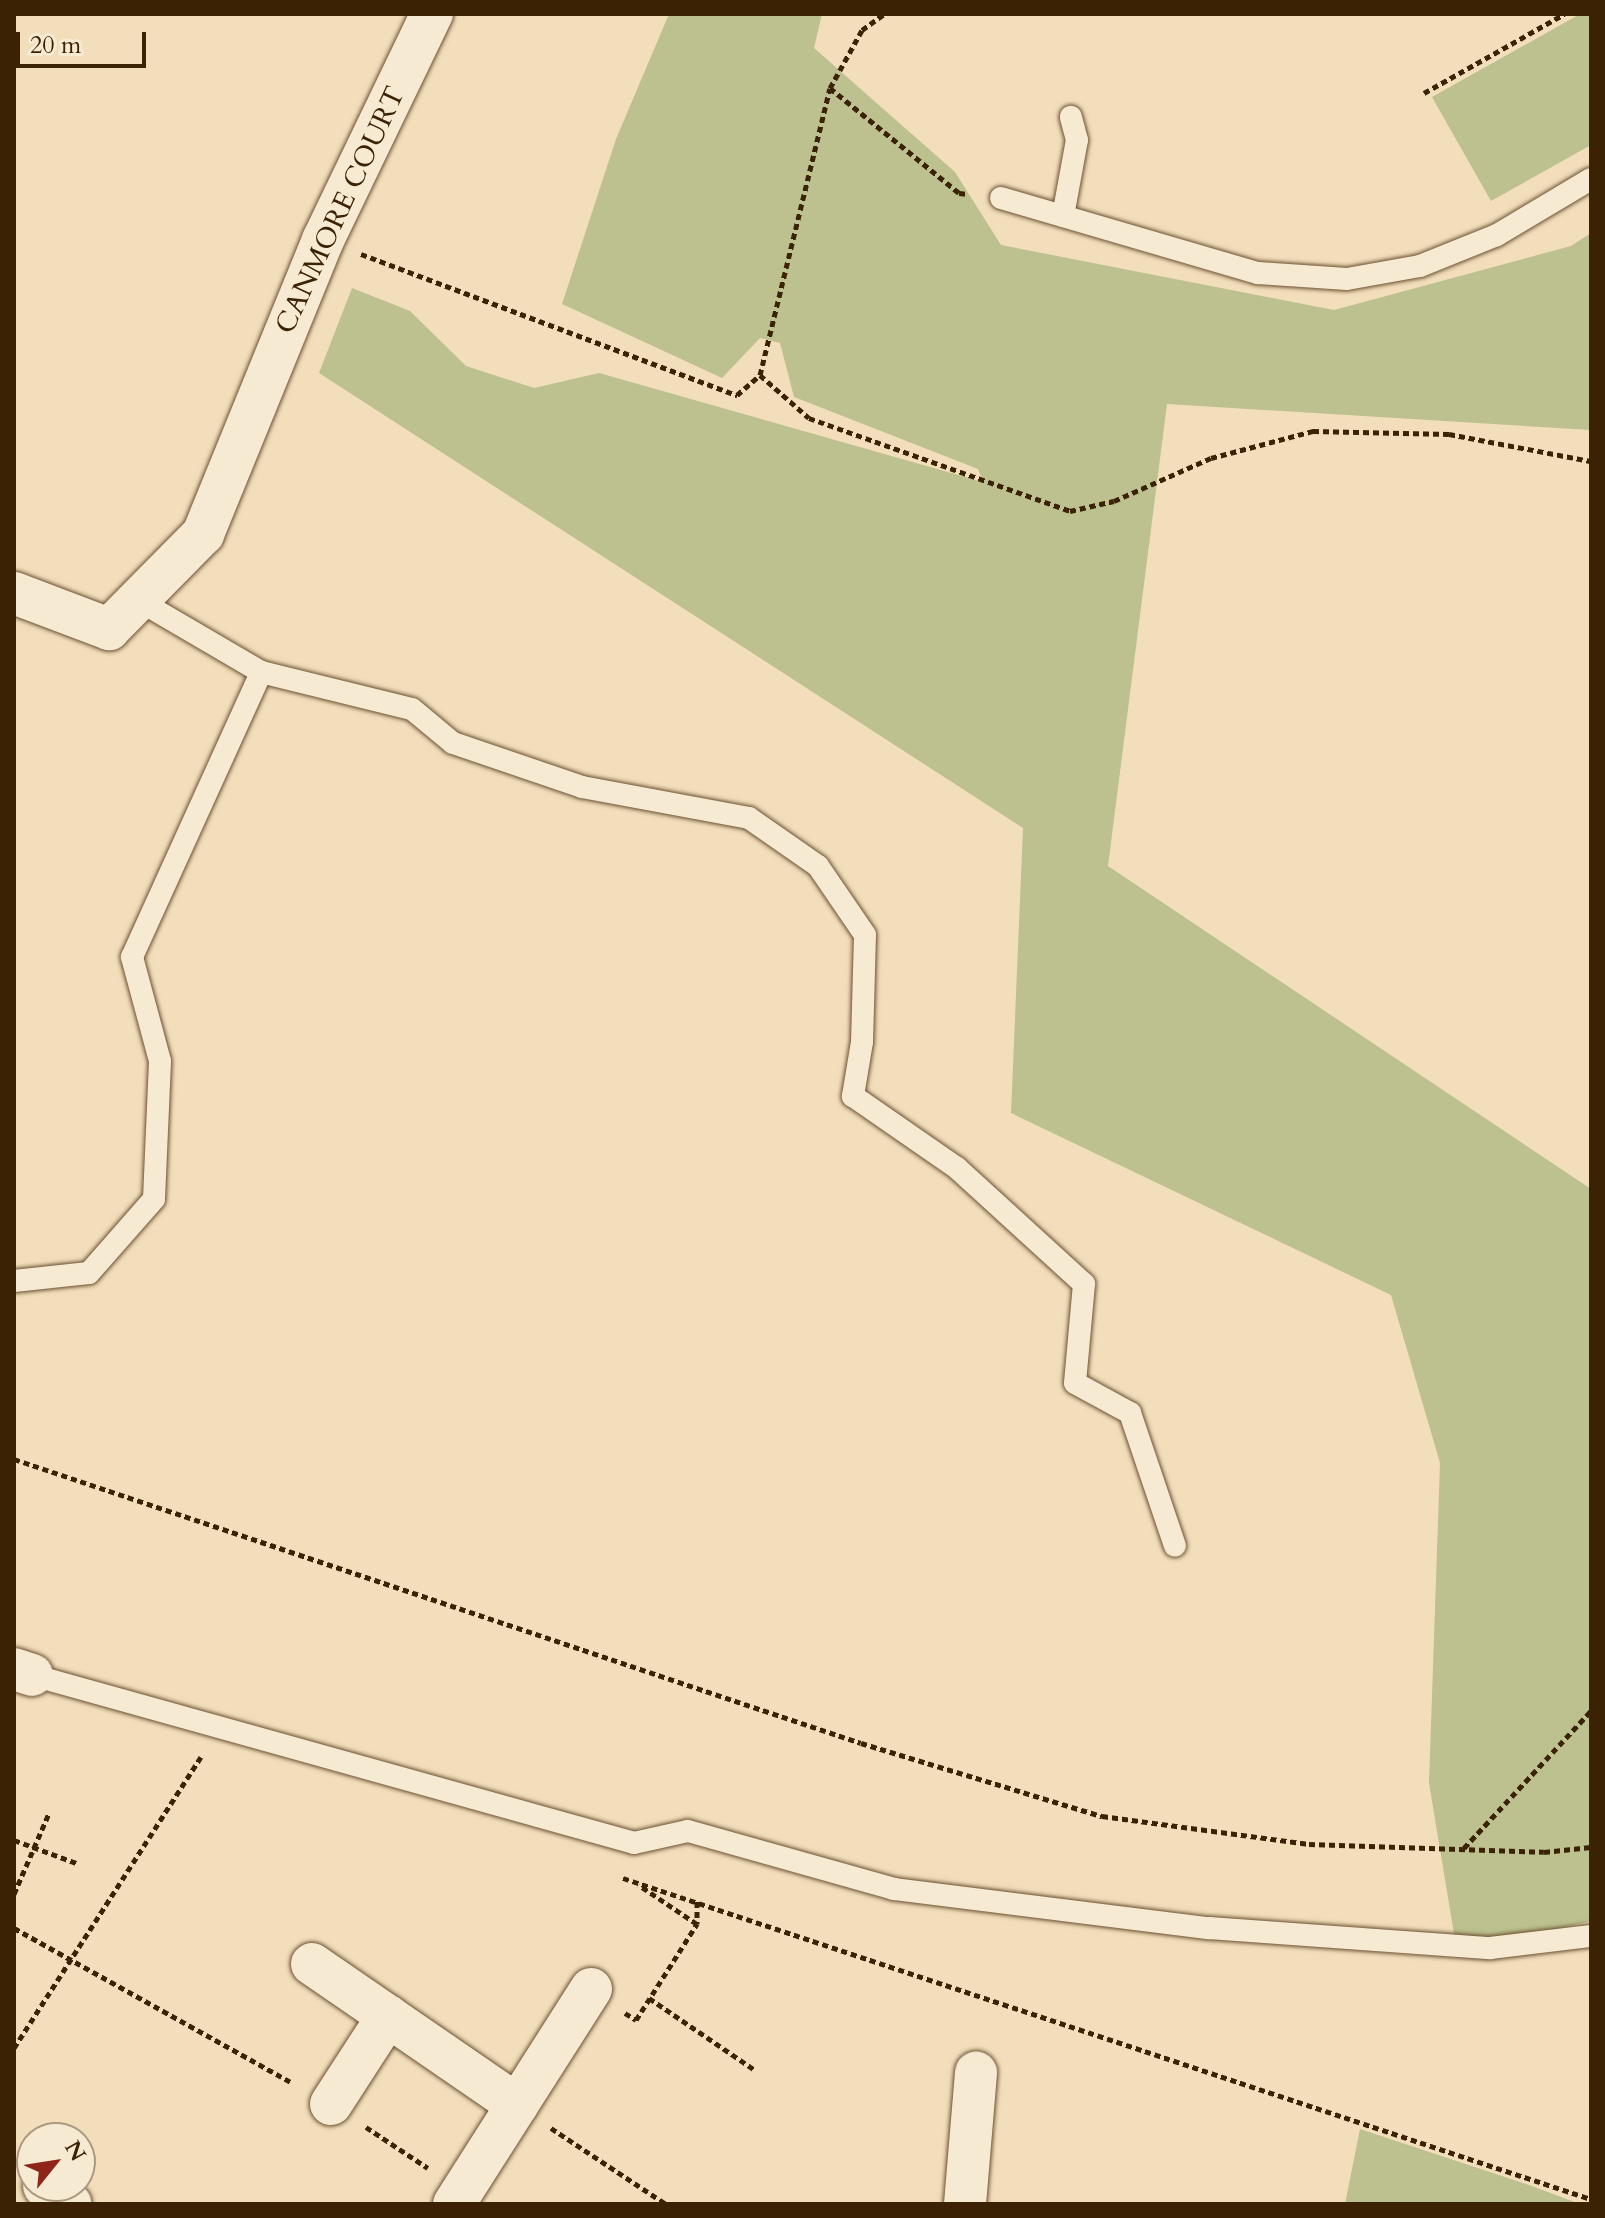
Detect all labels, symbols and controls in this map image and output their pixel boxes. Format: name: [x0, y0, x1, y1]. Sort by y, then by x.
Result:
scale bar: [20, 16, 150, 66]
text: 20 m: [30, 29, 81, 62]
street label: CANMORE COURT: [268, 81, 412, 339]
north arrow: [16, 2122, 96, 2202]
text: N: [57, 2135, 93, 2167]

